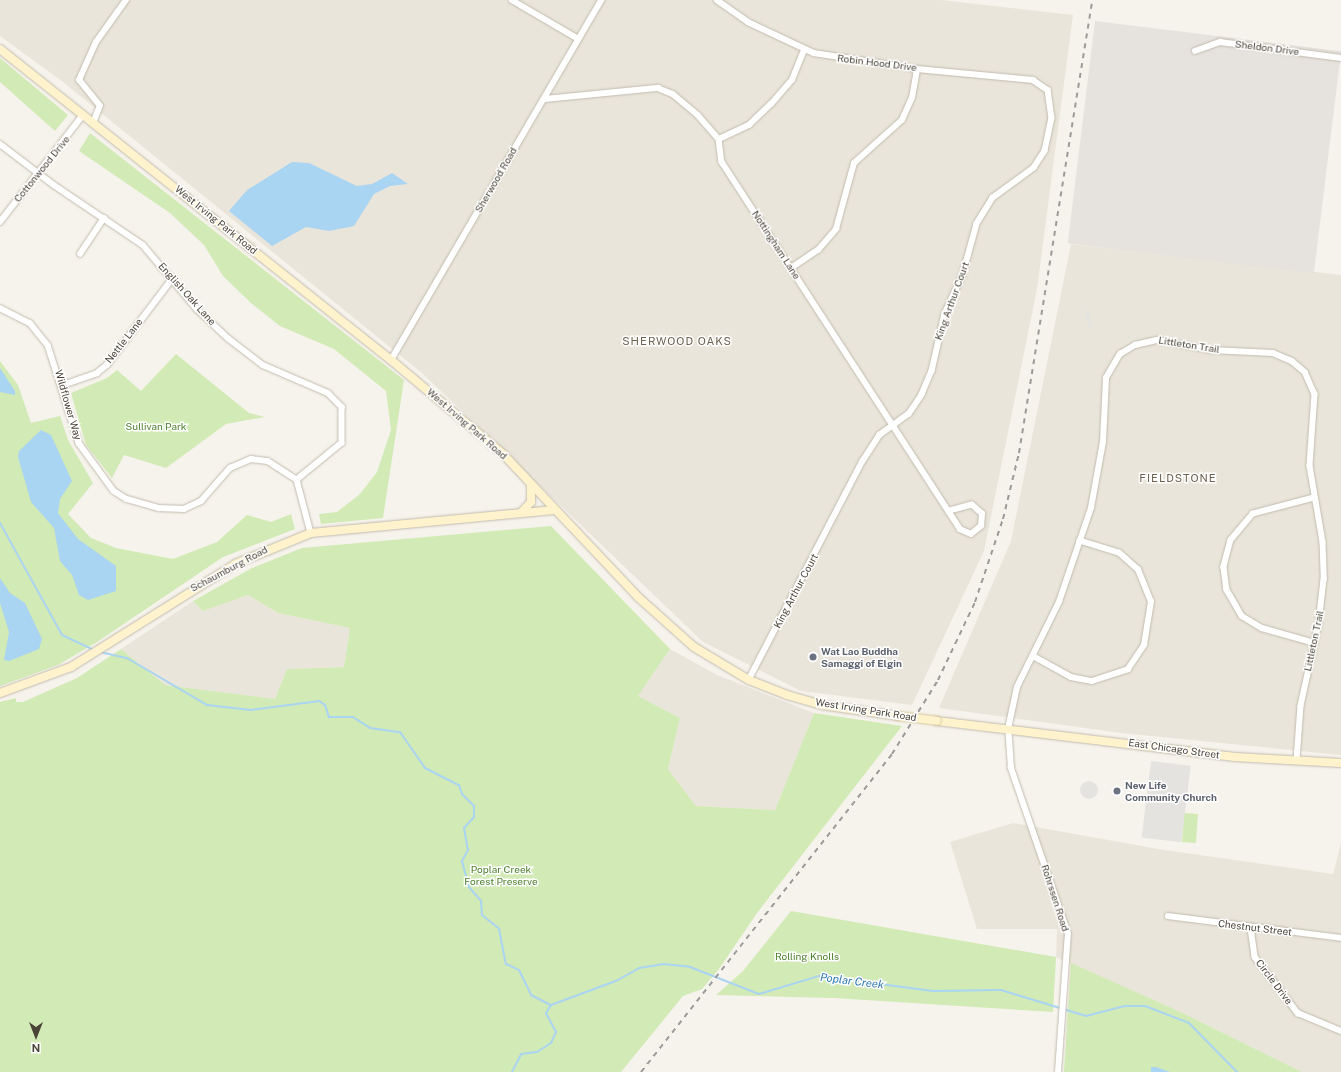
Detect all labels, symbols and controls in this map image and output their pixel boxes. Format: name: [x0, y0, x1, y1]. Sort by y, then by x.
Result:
street label: Sheldon Drive: [1234, 38, 1300, 58]
street label: Robin Hood Drive: [836, 52, 918, 74]
street label: Cottonwood Drive: [12, 133, 72, 205]
street label: Sherwood Road: [472, 145, 520, 215]
street label: West Irving Park Road: [172, 183, 260, 257]
street label: Nottingham Lane: [749, 208, 803, 282]
street label: English Oak Lane: [156, 260, 218, 328]
street label: King Arthur Court: [932, 260, 972, 342]
street label: Nettle Lane: [103, 316, 145, 366]
district label: SHERWOOD OAKS: [622, 334, 732, 348]
street label: Littleton Trail: [1158, 334, 1220, 356]
street label: Wildflower Way: [52, 368, 84, 442]
street label: West Irving Park Road: [424, 386, 510, 462]
park label: Sullivan Park: [126, 421, 186, 433]
district label: FIELDSTONE: [1139, 471, 1217, 485]
street label: Schaumburg Road: [188, 544, 270, 594]
street label: King Arthur Court: [771, 552, 821, 630]
street label: Littleton Trail: [1302, 610, 1326, 672]
place label: Wat Lao Buddha Samaggi of Elgin: [821, 645, 902, 668]
marker: Wat Lao Buddha Samaggi of Elgin: [808, 652, 818, 662]
street label: West Irving Park Road: [815, 696, 917, 724]
street label: East Chicago Street: [1127, 737, 1221, 761]
place label: New Life Community Church: [1125, 779, 1217, 802]
marker: New Life Community Church: [1112, 786, 1122, 796]
park label: Poplar Creek Forest Preserve: [464, 863, 538, 886]
street label: Rohrssen Road: [1039, 863, 1071, 933]
street label: Chestnut Street: [1217, 918, 1293, 938]
park label: Rolling Knolls: [775, 951, 839, 963]
street label: Circle Drive: [1253, 957, 1295, 1007]
water label: Poplar Creek: [819, 971, 885, 991]
north arrow: [16, 1016, 56, 1056]
text: N: [32, 1042, 40, 1054]

